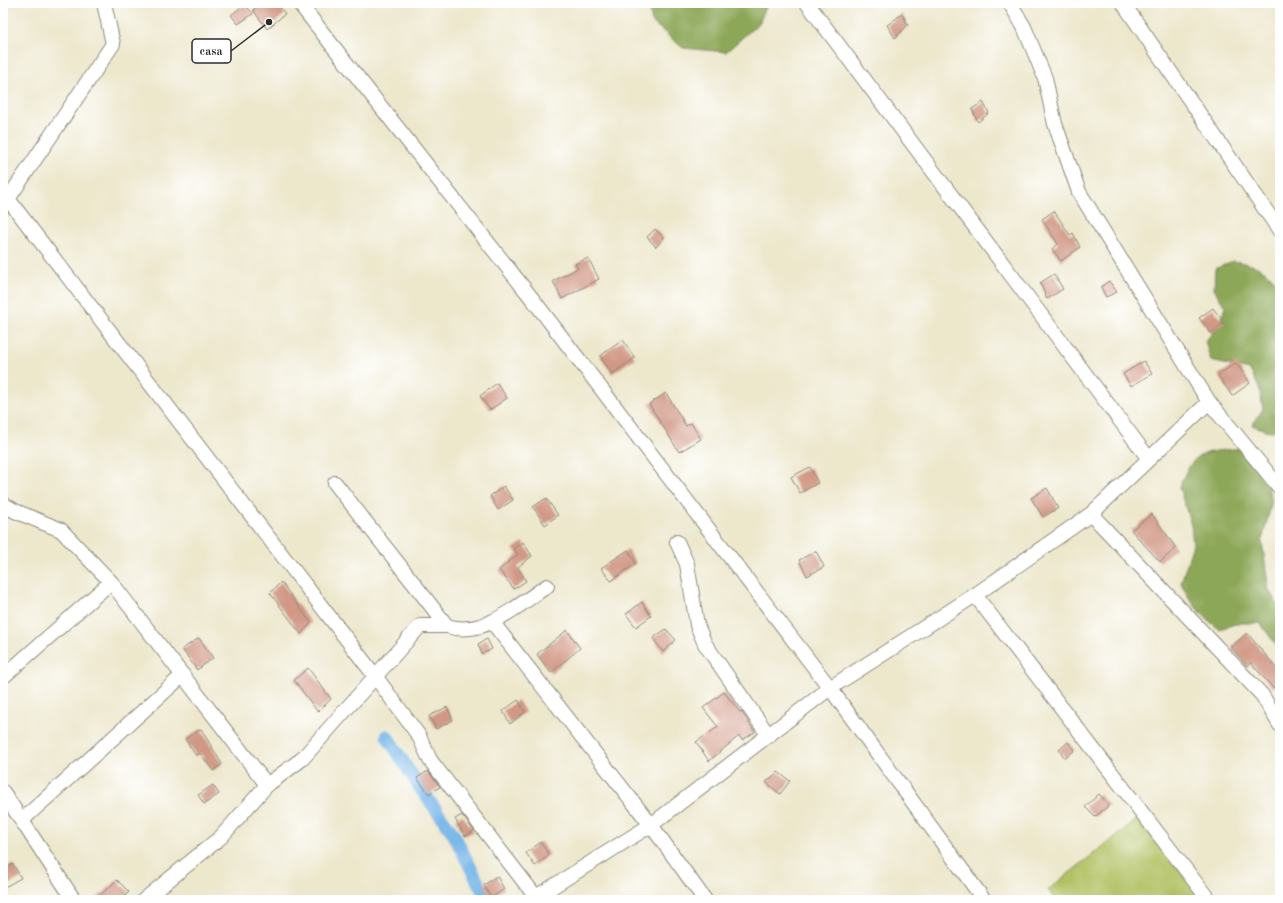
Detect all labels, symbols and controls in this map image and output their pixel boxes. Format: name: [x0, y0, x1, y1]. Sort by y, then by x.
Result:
callout: casa: [192, 39, 231, 63]
text: casa: [200, 46, 222, 58]

